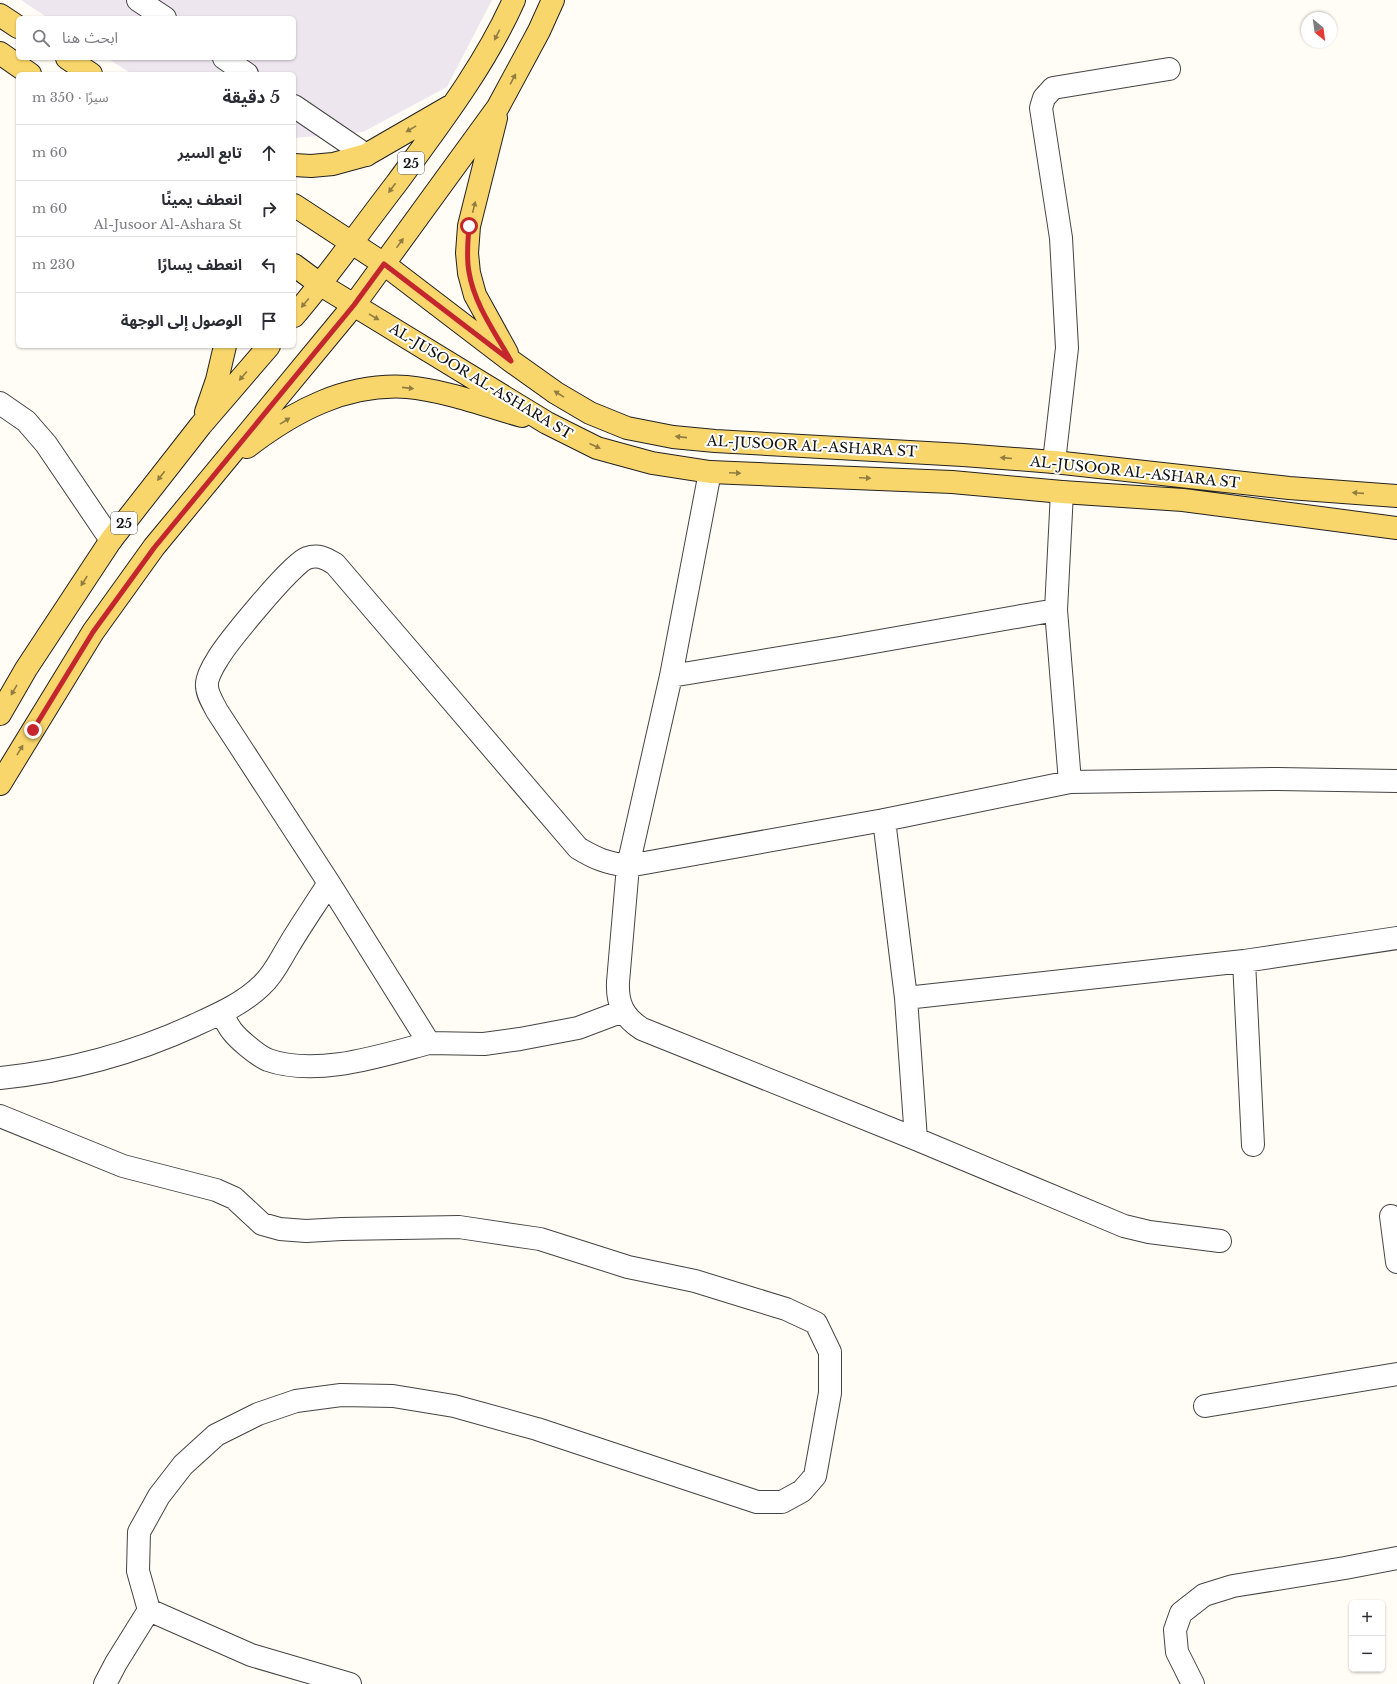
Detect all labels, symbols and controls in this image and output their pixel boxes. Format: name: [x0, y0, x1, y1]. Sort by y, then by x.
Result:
north arrow: [1301, 12, 1337, 48]
search box: [16, 16, 296, 60]
icon: search: [30, 27, 52, 49]
text: ابحث هنا: [62, 28, 118, 47]
one-way arrow: [493, 29, 500, 41]
one-way arrow: [510, 73, 516, 85]
text: 5 دقيقة: [223, 87, 280, 108]
text: سيرًا · 350 m: [32, 89, 109, 106]
one-way arrow: [405, 125, 417, 132]
icon: ahead: [258, 142, 280, 164]
text: تابع السير: [178, 143, 242, 162]
text: 60 m: [32, 144, 67, 161]
road number: 25: [398, 152, 424, 174]
one-way arrow: [388, 183, 396, 194]
text: انعطف يمينًا: [161, 190, 242, 209]
icon: right: [258, 198, 280, 220]
text: 60 m: [32, 200, 67, 217]
one-way arrow: [471, 201, 477, 213]
text: Al-Jusoor Al-Ashara St: [94, 216, 242, 233]
route start: [460, 217, 478, 235]
one-way arrow: [395, 238, 404, 249]
icon: left: [258, 254, 280, 276]
text: انعطف يسارًا: [157, 255, 242, 274]
text: 230 m: [32, 256, 75, 273]
one-way arrow: [301, 298, 310, 309]
icon: arrive: [258, 310, 280, 332]
text: الوصول إلى الوجهة: [121, 311, 242, 330]
one-way arrow: [369, 313, 379, 321]
street label: AL-JUSOOR AL-ASHARA ST: [385, 319, 576, 443]
one-way arrow: [239, 370, 248, 381]
one-way arrow: [402, 385, 414, 391]
one-way arrow: [554, 391, 565, 398]
one-way arrow: [279, 418, 291, 425]
street label: AL-JUSOOR AL-ASHARA ST: [705, 431, 918, 460]
one-way arrow: [675, 434, 687, 441]
one-way arrow: [589, 443, 600, 449]
street label: AL-JUSOOR AL-ASHARA ST: [1028, 452, 1241, 492]
one-way arrow: [1000, 455, 1012, 462]
one-way arrow: [729, 470, 742, 476]
one-way arrow: [157, 471, 165, 482]
one-way arrow: [859, 475, 872, 481]
one-way arrow: [1352, 490, 1364, 497]
road number: 25: [111, 512, 137, 534]
one-way arrow: [80, 576, 88, 586]
one-way arrow: [11, 684, 18, 696]
route end: [24, 721, 42, 739]
one-way arrow: [17, 744, 24, 756]
map controls: [1349, 1600, 1385, 1672]
button: +: [1349, 1600, 1385, 1636]
button: −: [1349, 1636, 1385, 1672]

